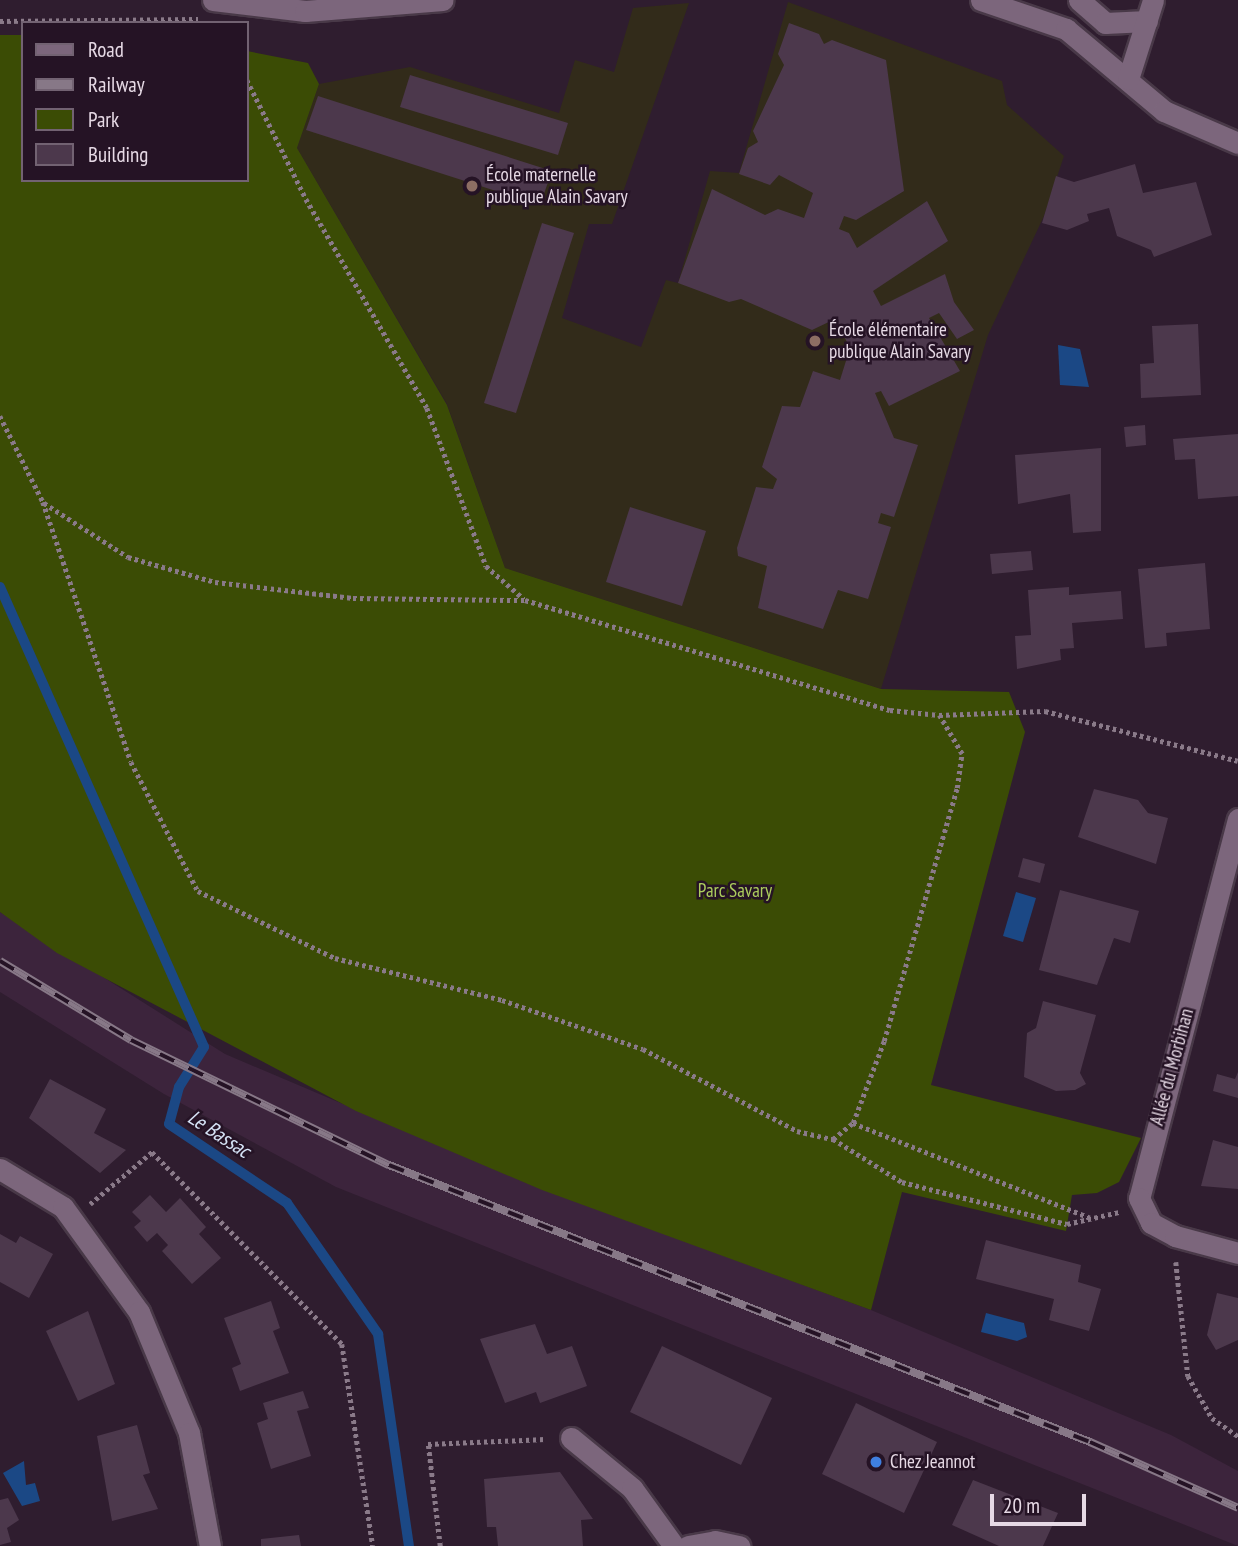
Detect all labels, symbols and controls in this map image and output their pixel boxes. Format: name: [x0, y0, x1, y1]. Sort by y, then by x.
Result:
legend: [21, 21, 248, 182]
text: Road: [88, 36, 124, 63]
text: Railway: [88, 71, 145, 98]
text: Park: [88, 106, 119, 133]
text: Building: [88, 141, 148, 168]
place label: École maternelle publique Alain Savary: [486, 164, 628, 208]
marker: École maternelle publique Alain Savary: [464, 178, 480, 194]
place label: École élémentaire publique Alain Savary: [829, 319, 971, 363]
marker: École élémentaire publique Alain Savary: [807, 333, 823, 349]
park label: Parc Savary: [698, 880, 772, 902]
street label: Allée du Morbihan: [1145, 1006, 1199, 1128]
water label: Le Bassac: [183, 1105, 255, 1163]
place label: Chez Jeannot: [890, 1451, 976, 1473]
marker: Chez Jeannot: [868, 1454, 884, 1470]
scale bar: [993, 1480, 1089, 1524]
text: 20 m: [1003, 1492, 1040, 1519]

